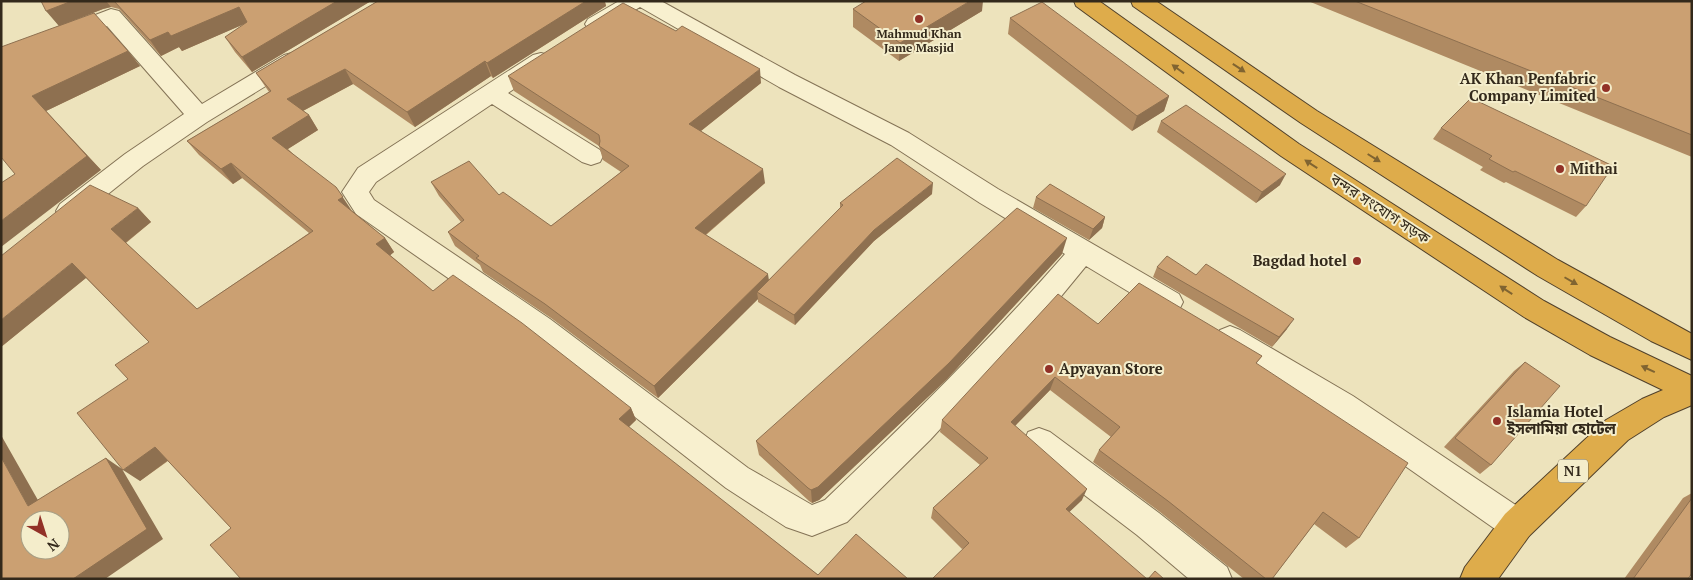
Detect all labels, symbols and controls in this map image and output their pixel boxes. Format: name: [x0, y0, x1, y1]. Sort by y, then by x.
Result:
marker: Mahmud Khan Jame Masjid: [913, 13, 925, 25]
place label: Mahmud Khan Jame Masjid: [876, 26, 962, 55]
one-way arrow: [1232, 63, 1246, 73]
one-way arrow: [1172, 65, 1185, 75]
place label: AK Khan Penfabric Company Limited: [1460, 68, 1596, 105]
marker: AK Khan Penfabric Company Limited: [1600, 82, 1612, 94]
one-way arrow: [1368, 153, 1381, 163]
place label: Mithai: [1570, 158, 1618, 178]
one-way arrow: [1304, 159, 1318, 168]
marker: Mithai: [1554, 163, 1566, 175]
street label: বন্দর সংযোগ সড়ক: [1326, 168, 1435, 248]
place label: Bagdad hotel: [1253, 250, 1347, 270]
marker: Bagdad hotel: [1351, 255, 1363, 267]
one-way arrow: [1564, 277, 1579, 285]
one-way arrow: [1499, 286, 1512, 295]
place label: Apyayan Store: [1059, 358, 1163, 378]
marker: Apyayan Store: [1043, 363, 1055, 375]
one-way arrow: [1641, 365, 1655, 373]
place label: Islamia Hotel ইসলামিয়া হোটেল: [1506, 401, 1617, 438]
marker: Islamia Hotel ইসলামিয়া হোটেল: [1491, 415, 1503, 427]
road number: N1: [1558, 460, 1588, 482]
north arrow: [20, 510, 70, 560]
text: N: [43, 535, 64, 556]

